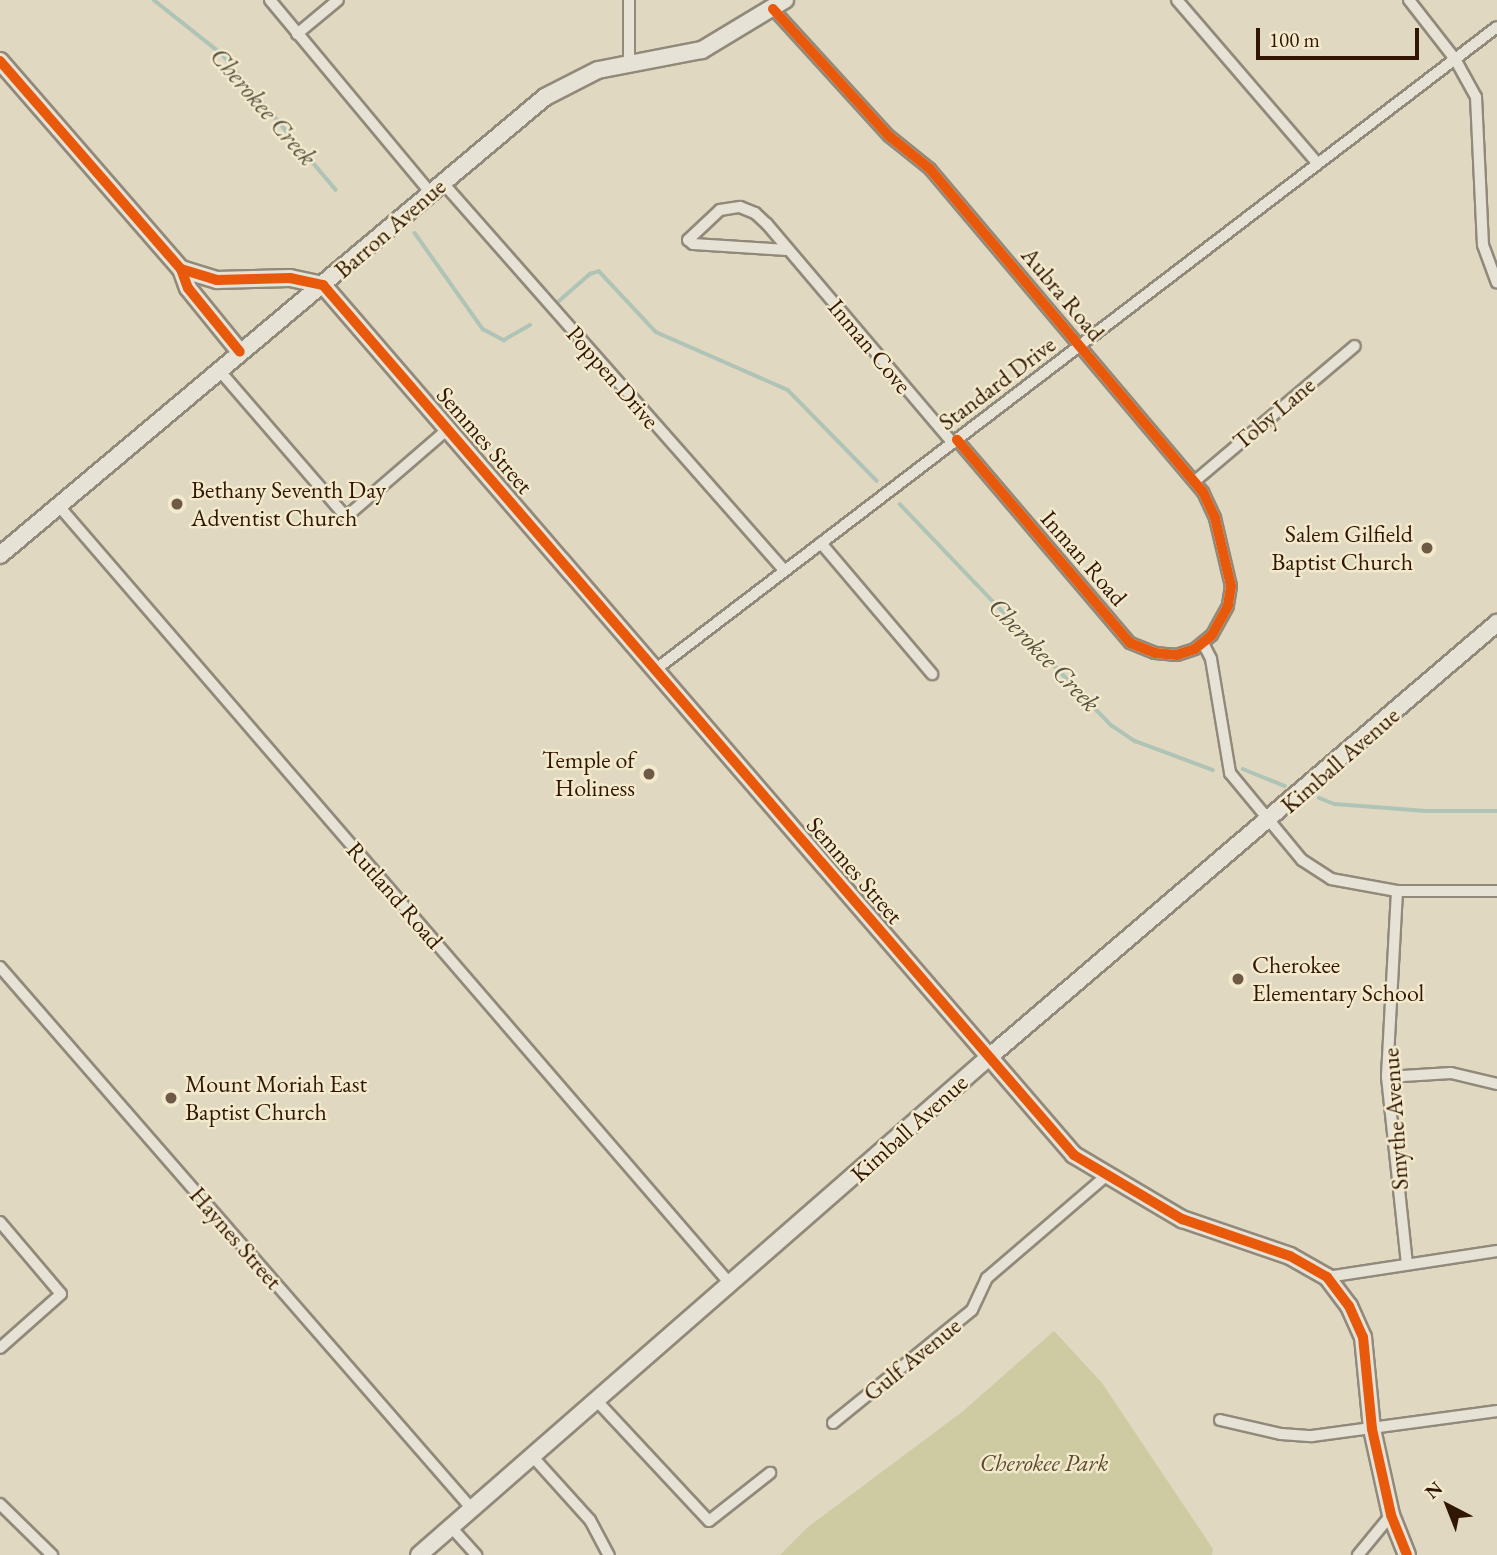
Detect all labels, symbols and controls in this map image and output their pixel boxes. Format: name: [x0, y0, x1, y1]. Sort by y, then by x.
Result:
scale bar: [1259, 14, 1422, 58]
text: 100 m: [1269, 26, 1320, 53]
water label: Cherokee Creek: [203, 41, 323, 173]
street label: Barron Avenue: [329, 172, 451, 284]
street label: Aubra Road: [1015, 241, 1111, 347]
street label: Inman Cove: [822, 293, 918, 399]
street label: Poppen Drive: [560, 320, 666, 434]
street label: Standard Drive: [933, 330, 1061, 436]
street label: Toby Lane: [1227, 370, 1321, 456]
street label: Semmes Street: [431, 381, 539, 499]
place label: Bethany Seventh Day Adventist Church: [191, 476, 386, 532]
marker: Bethany Seventh Day Adventist Church: [169, 496, 185, 512]
street label: Inman Road: [1035, 504, 1133, 612]
place label: Salem Gilfield Baptist Church: [1271, 520, 1413, 576]
marker: Salem Gilfield Baptist Church: [1419, 540, 1435, 556]
water label: Cherokee Creek: [982, 591, 1106, 719]
street label: Kimball Avenue: [1275, 701, 1405, 819]
place label: Temple of Holiness: [542, 746, 635, 802]
marker: Temple of Holiness: [641, 766, 657, 782]
street label: Semmes Street: [801, 811, 909, 929]
street label: Rutland Road: [341, 836, 449, 954]
place label: Cherokee Elementary School: [1252, 951, 1424, 1007]
marker: Cherokee Elementary School: [1230, 971, 1246, 987]
street label: Smythe Avenue: [1376, 1047, 1414, 1191]
street label: Kimball Avenue: [845, 1068, 973, 1188]
place label: Mount Moriah East Baptist Church: [185, 1070, 367, 1126]
marker: Mount Moriah East Baptist Church: [163, 1090, 179, 1106]
street label: Haynes Street: [184, 1181, 288, 1295]
street label: Gulf Avenue: [857, 1311, 967, 1407]
park label: Cherokee Park: [980, 1449, 1108, 1477]
north arrow: [1413, 1471, 1483, 1541]
text: N: [1420, 1476, 1448, 1504]

